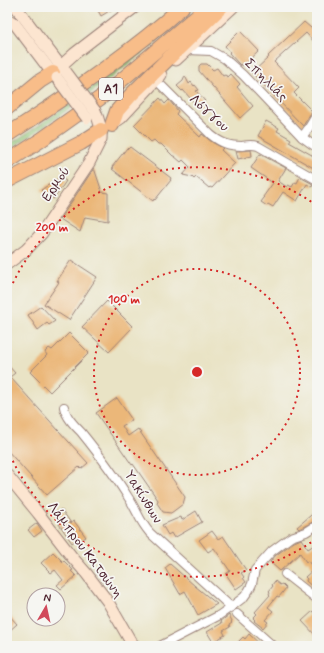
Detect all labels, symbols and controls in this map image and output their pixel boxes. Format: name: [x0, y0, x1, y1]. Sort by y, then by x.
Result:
street label: Σπηλιάς: [240, 54, 292, 106]
road number: Α1: [99, 78, 123, 100]
street label: Λόγγου: [185, 90, 233, 136]
street label: Ερμού: [38, 163, 74, 205]
text: 200 m: [36, 220, 69, 236]
text: 100 m: [108, 292, 141, 308]
centre of rings: [190, 365, 204, 379]
street label: Υακίνθων: [120, 467, 166, 527]
street label: Λάμπρου Κατσώνη: [43, 498, 127, 602]
north arrow: [26, 587, 66, 627]
text: N: [43, 591, 52, 606]

